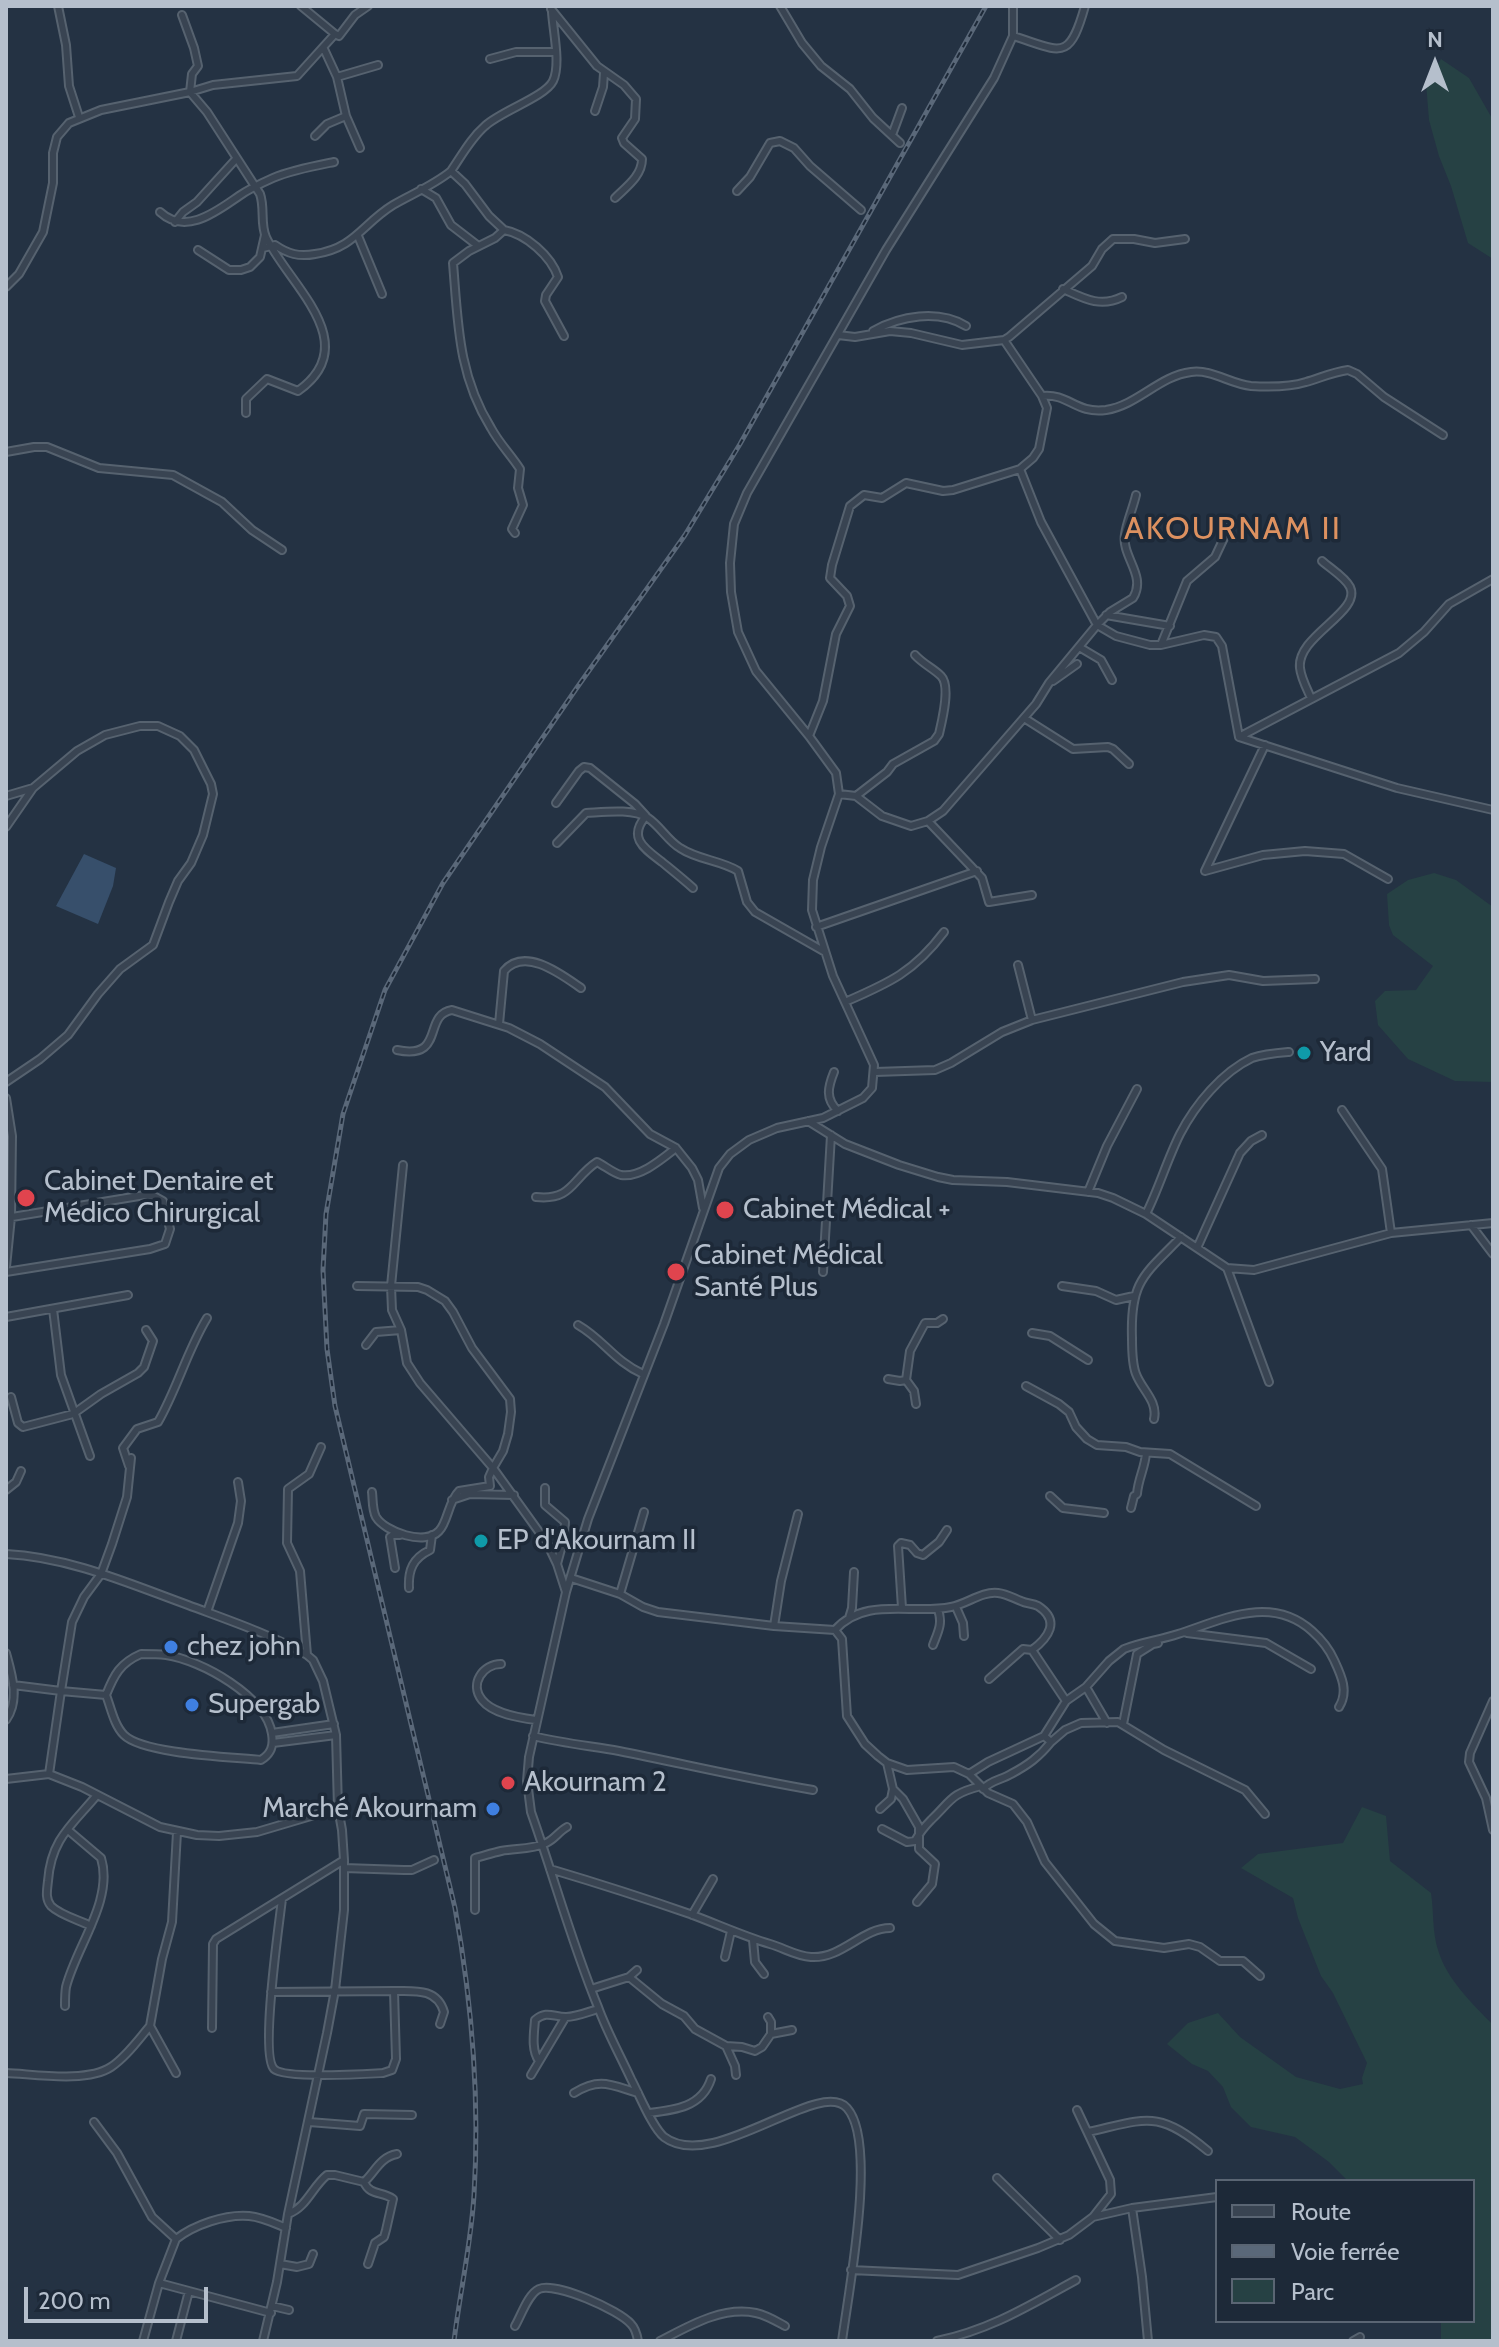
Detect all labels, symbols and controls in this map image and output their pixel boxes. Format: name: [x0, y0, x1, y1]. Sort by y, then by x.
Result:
north arrow: [1395, 24, 1475, 104]
text: N: [1427, 26, 1443, 53]
district label: AKOURNAM II: [1124, 511, 1342, 549]
place label: Yard: [1320, 1036, 1371, 1070]
marker: Yard: [1295, 1044, 1313, 1062]
place label: Cabinet Dentaire et Médico Chirurgical: [44, 1165, 274, 1231]
marker: Cabinet Dentaire et Médico Chirurgical: [15, 1187, 37, 1209]
place label: Cabinet Médical +: [743, 1193, 951, 1227]
marker: Cabinet Médical +: [714, 1199, 736, 1221]
place label: Cabinet Médical Santé Plus: [694, 1239, 883, 1305]
marker: Cabinet Médical Santé Plus: [665, 1261, 687, 1283]
place label: EP d'Akournam II: [497, 1524, 696, 1558]
marker: EP d'Akournam II: [472, 1532, 490, 1550]
place label: chez john: [187, 1630, 301, 1664]
marker: chez john: [162, 1638, 180, 1656]
place label: Supergab: [208, 1688, 320, 1722]
marker: Supergab: [183, 1696, 201, 1714]
place label: Akournam 2: [524, 1766, 667, 1800]
marker: Akournam 2: [499, 1774, 517, 1792]
place label: Marché Akournam: [262, 1792, 477, 1826]
marker: Marché Akournam: [484, 1800, 502, 1818]
legend: [1215, 2179, 1475, 2323]
text: Route: [1291, 2197, 1351, 2226]
text: Voie ferrée: [1291, 2237, 1400, 2266]
scale bar: [28, 2271, 212, 2321]
text: Parc: [1291, 2277, 1334, 2306]
text: 200 m: [38, 2286, 111, 2315]

